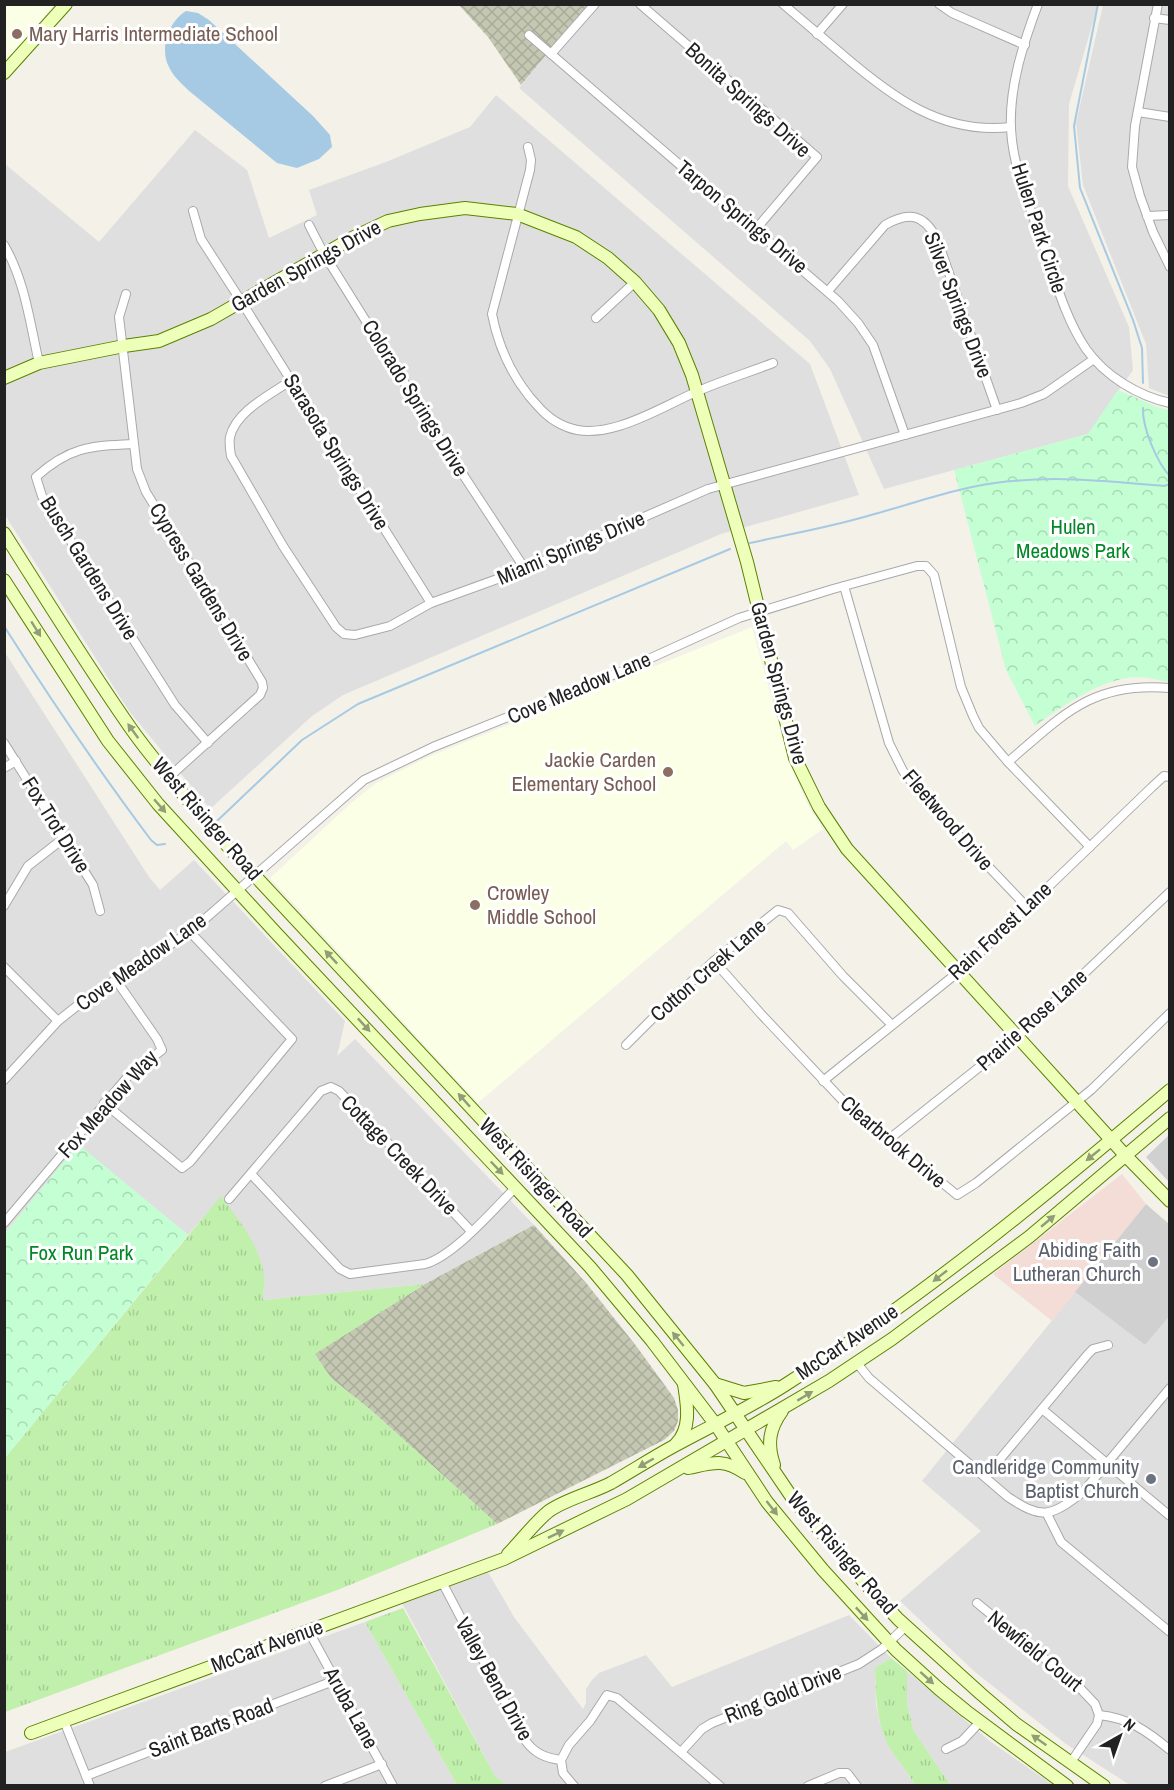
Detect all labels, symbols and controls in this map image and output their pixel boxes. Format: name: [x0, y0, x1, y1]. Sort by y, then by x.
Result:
place label: Mary Harris Intermediate School: [29, 19, 278, 48]
marker: Mary Harris Intermediate School: [10, 27, 24, 41]
street label: Bonita Springs Drive: [679, 35, 817, 164]
street label: Tarpon Springs Drive: [671, 153, 814, 280]
street label: Hulen Park Circle: [1005, 159, 1074, 296]
street label: Garden Springs Drive: [225, 212, 386, 319]
street label: Silver Springs Drive: [917, 228, 1000, 382]
street label: Colorado Springs Drive: [355, 314, 475, 482]
street label: Sarasota Springs Drive: [277, 368, 396, 535]
street label: Busch Gardens Drive: [34, 490, 145, 645]
street label: Cypress Gardens Drive: [143, 497, 260, 666]
street label: Miami Springs Drive: [492, 503, 649, 592]
park label: Hulen Meadows Park: [1016, 512, 1130, 565]
street label: Garden Springs Drive: [744, 598, 815, 768]
one-way arrow: [30, 621, 41, 637]
street label: Cove Meadow Lane: [503, 644, 655, 731]
one-way arrow: [128, 724, 140, 739]
place label: Jackie Carden Elementary School: [511, 745, 656, 798]
street label: West Risinger Road: [146, 751, 269, 887]
street label: Fleetwood Drive: [896, 763, 1000, 876]
marker: Jackie Carden Elementary School: [661, 765, 675, 779]
street label: Fox Trot Drive: [15, 771, 97, 878]
one-way arrow: [153, 798, 166, 813]
street label: Rain Forest Lane: [941, 875, 1058, 986]
place label: Crowley Middle School: [487, 878, 596, 931]
marker: Crowley Middle School: [468, 898, 482, 912]
street label: Cove Meadow Lane: [70, 906, 212, 1017]
street label: Cotton Creek Lane: [644, 911, 772, 1028]
one-way arrow: [325, 950, 338, 965]
street label: Prairie Rose Lane: [970, 962, 1093, 1077]
one-way arrow: [357, 1018, 371, 1033]
street label: Fox Meadow Way: [51, 1043, 164, 1164]
street label: Cottage Creek Drive: [334, 1088, 464, 1221]
street label: Clearbrook Drive: [834, 1089, 952, 1195]
one-way arrow: [457, 1092, 471, 1107]
street label: West Risinger Road: [473, 1111, 600, 1244]
one-way arrow: [1085, 1148, 1101, 1161]
one-way arrow: [490, 1160, 504, 1174]
one-way arrow: [1040, 1215, 1055, 1228]
place label: Abiding Faith Lutheran Church: [1013, 1235, 1141, 1288]
park label: Fox Run Park: [29, 1238, 134, 1267]
marker: Abiding Faith Lutheran Church: [1146, 1255, 1160, 1269]
one-way arrow: [933, 1270, 948, 1282]
street label: McCart Avenue: [790, 1297, 904, 1386]
one-way arrow: [672, 1331, 684, 1346]
one-way arrow: [797, 1390, 813, 1401]
place label: Candleridge Community Baptist Church: [952, 1452, 1139, 1505]
one-way arrow: [638, 1457, 654, 1468]
marker: Candleridge Community Baptist Church: [1144, 1472, 1158, 1486]
street label: West Risinger Road: [781, 1485, 904, 1621]
one-way arrow: [766, 1500, 778, 1515]
one-way arrow: [548, 1529, 565, 1539]
street label: Newfield Court: [982, 1604, 1089, 1698]
one-way arrow: [855, 1606, 869, 1621]
street label: McCart Avenue: [207, 1612, 327, 1679]
street label: Valley Bend Drive: [449, 1612, 540, 1746]
street label: Ring Gold Drive: [720, 1657, 845, 1730]
street label: Aruba Lane: [317, 1661, 386, 1754]
one-way arrow: [919, 1671, 934, 1685]
street label: Saint Barts Road: [144, 1690, 277, 1765]
north arrow: [1090, 1706, 1150, 1766]
text: N: [1119, 1713, 1140, 1736]
one-way arrow: [1032, 1734, 1048, 1746]

